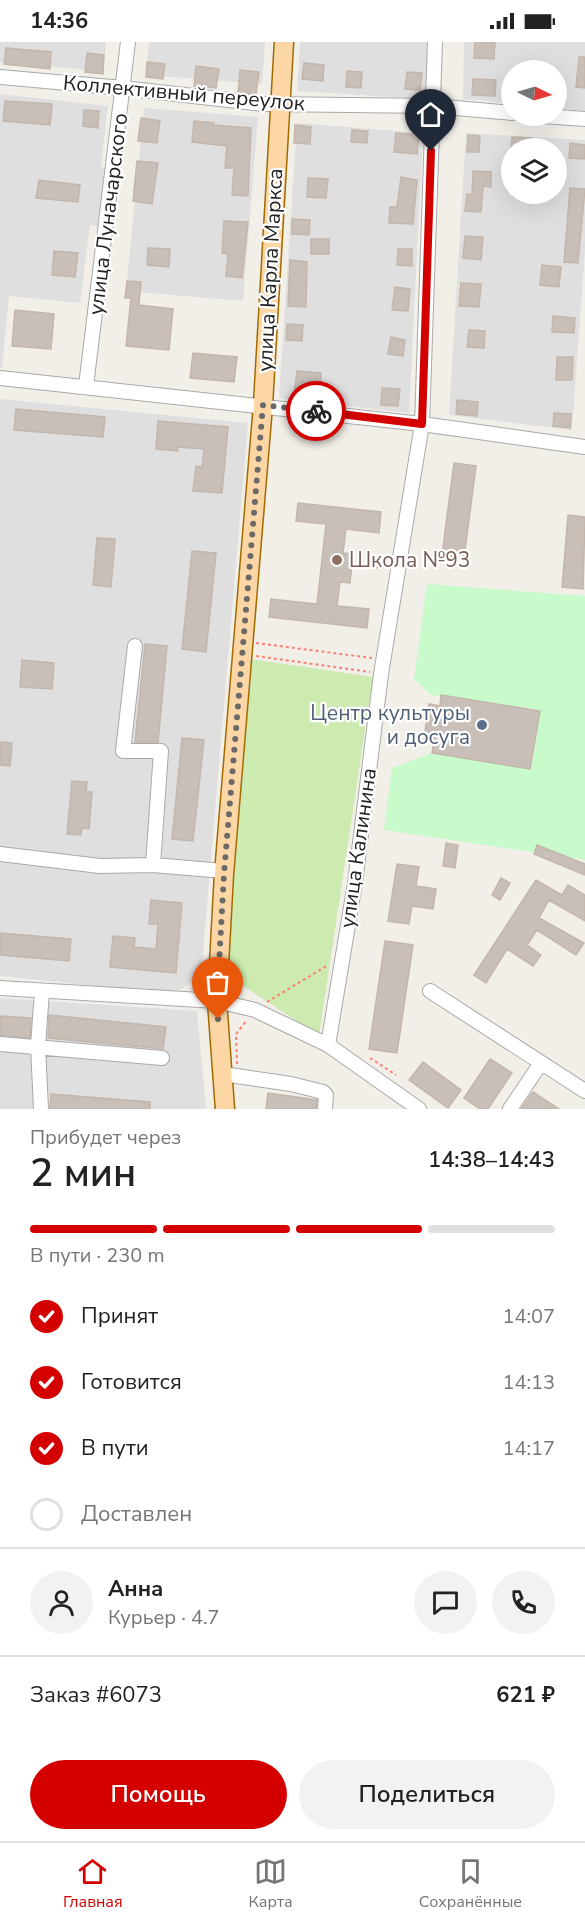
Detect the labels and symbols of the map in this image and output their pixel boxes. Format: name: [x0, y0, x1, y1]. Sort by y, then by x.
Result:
north arrow: [501, 60, 567, 126]
street label: Коллективный переулок: [62, 68, 307, 118]
pin: [405, 89, 456, 151]
street label: улица Луначарского: [82, 111, 134, 317]
street label: улица Карла Маркса: [251, 168, 289, 372]
courier: [286, 381, 346, 441]
place label: Школа №93: [349, 546, 470, 574]
marker: Школа №93: [330, 553, 344, 567]
place label: Центр культуры и досуга: [310, 699, 470, 751]
marker: Центр культуры и досуга: [475, 718, 489, 732]
street label: улица Калинина: [333, 766, 383, 930]
pin: [192, 957, 243, 1019]

